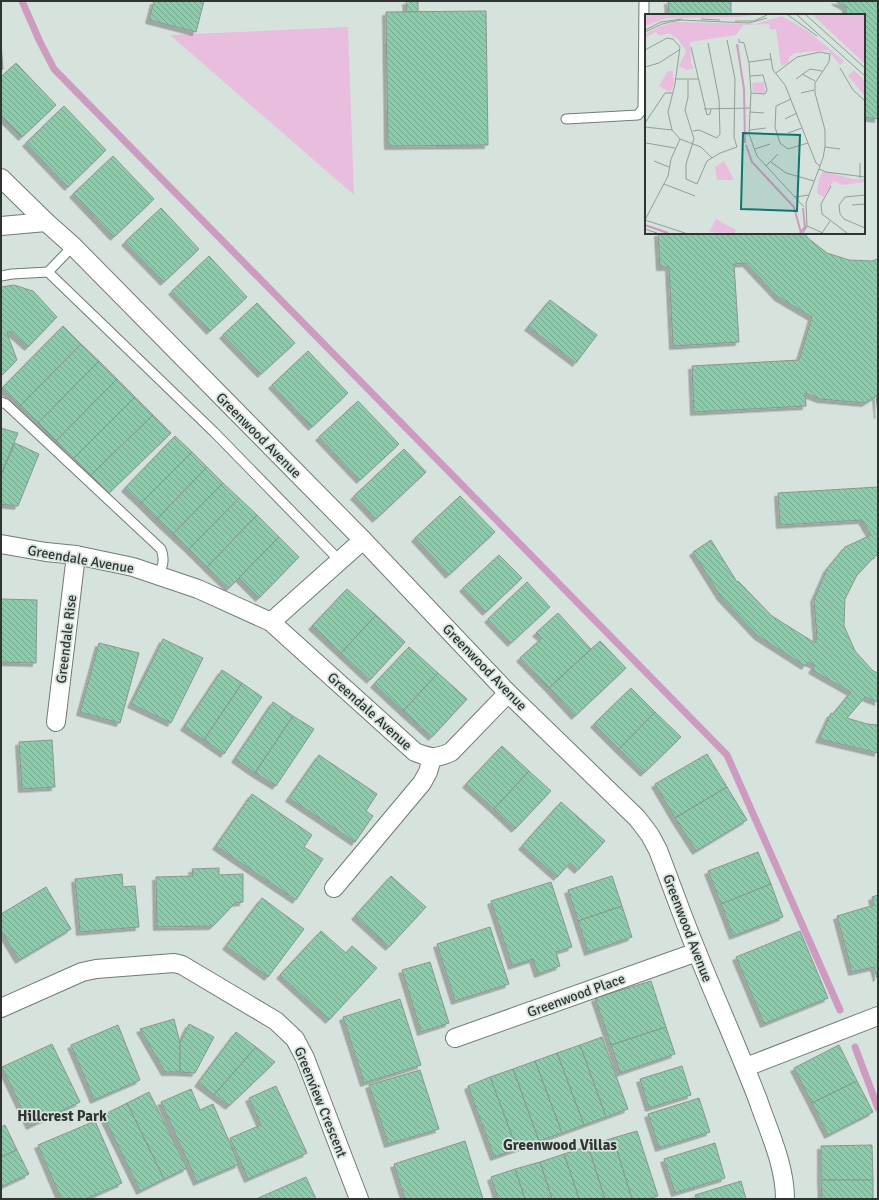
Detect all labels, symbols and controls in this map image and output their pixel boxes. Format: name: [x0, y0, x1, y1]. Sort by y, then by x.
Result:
inset map: [645, 14, 865, 234]
street label: Greenwood Avenue: [212, 389, 305, 482]
street label: Greendale Avenue: [26, 542, 136, 577]
street label: Greendale Rise: [53, 594, 80, 684]
street label: Greenwood Avenue: [439, 620, 530, 714]
street label: Greendale Avenue: [324, 669, 415, 754]
street label: Greenwood Avenue: [659, 872, 716, 984]
street label: Greenwood Place: [525, 970, 627, 1021]
street label: Greenview Crescent: [291, 1044, 351, 1160]
district label: Hillcrest Park: [17, 1107, 107, 1125]
district label: Greenwood Villas: [503, 1136, 617, 1154]

